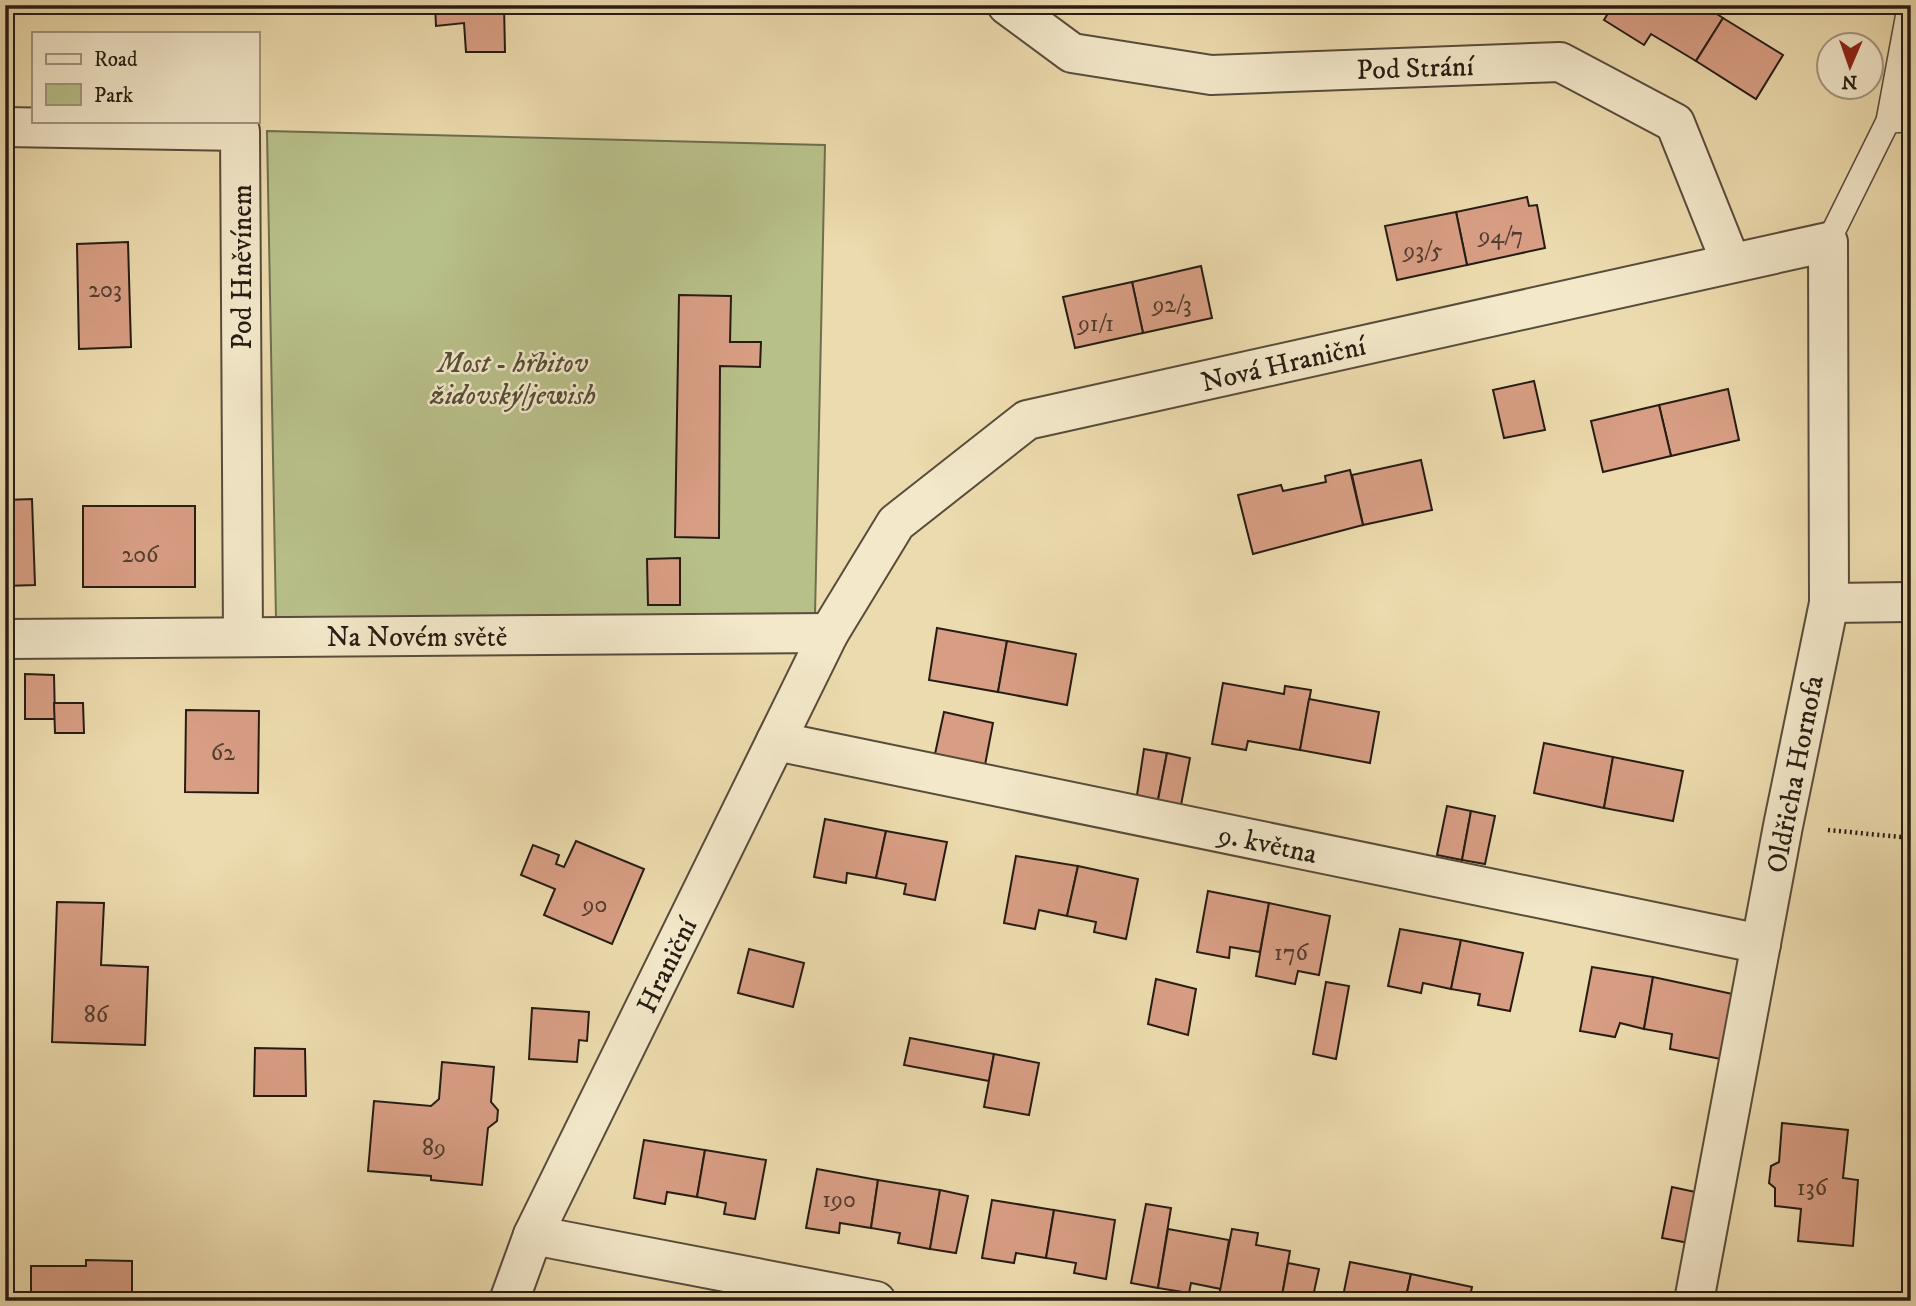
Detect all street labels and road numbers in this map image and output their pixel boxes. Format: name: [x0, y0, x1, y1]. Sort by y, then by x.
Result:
street label: Pod Strání: [1356, 49, 1476, 88]
street label: Pod Hněvínem: [225, 184, 260, 350]
street label: Nová Hraniční: [1198, 328, 1371, 400]
street label: Na Novém světě: [327, 620, 507, 655]
street label: Oldřicha Hornofa: [1759, 673, 1832, 876]
street label: 9. května: [1213, 817, 1320, 872]
street label: Hraniční: [629, 911, 706, 1019]

